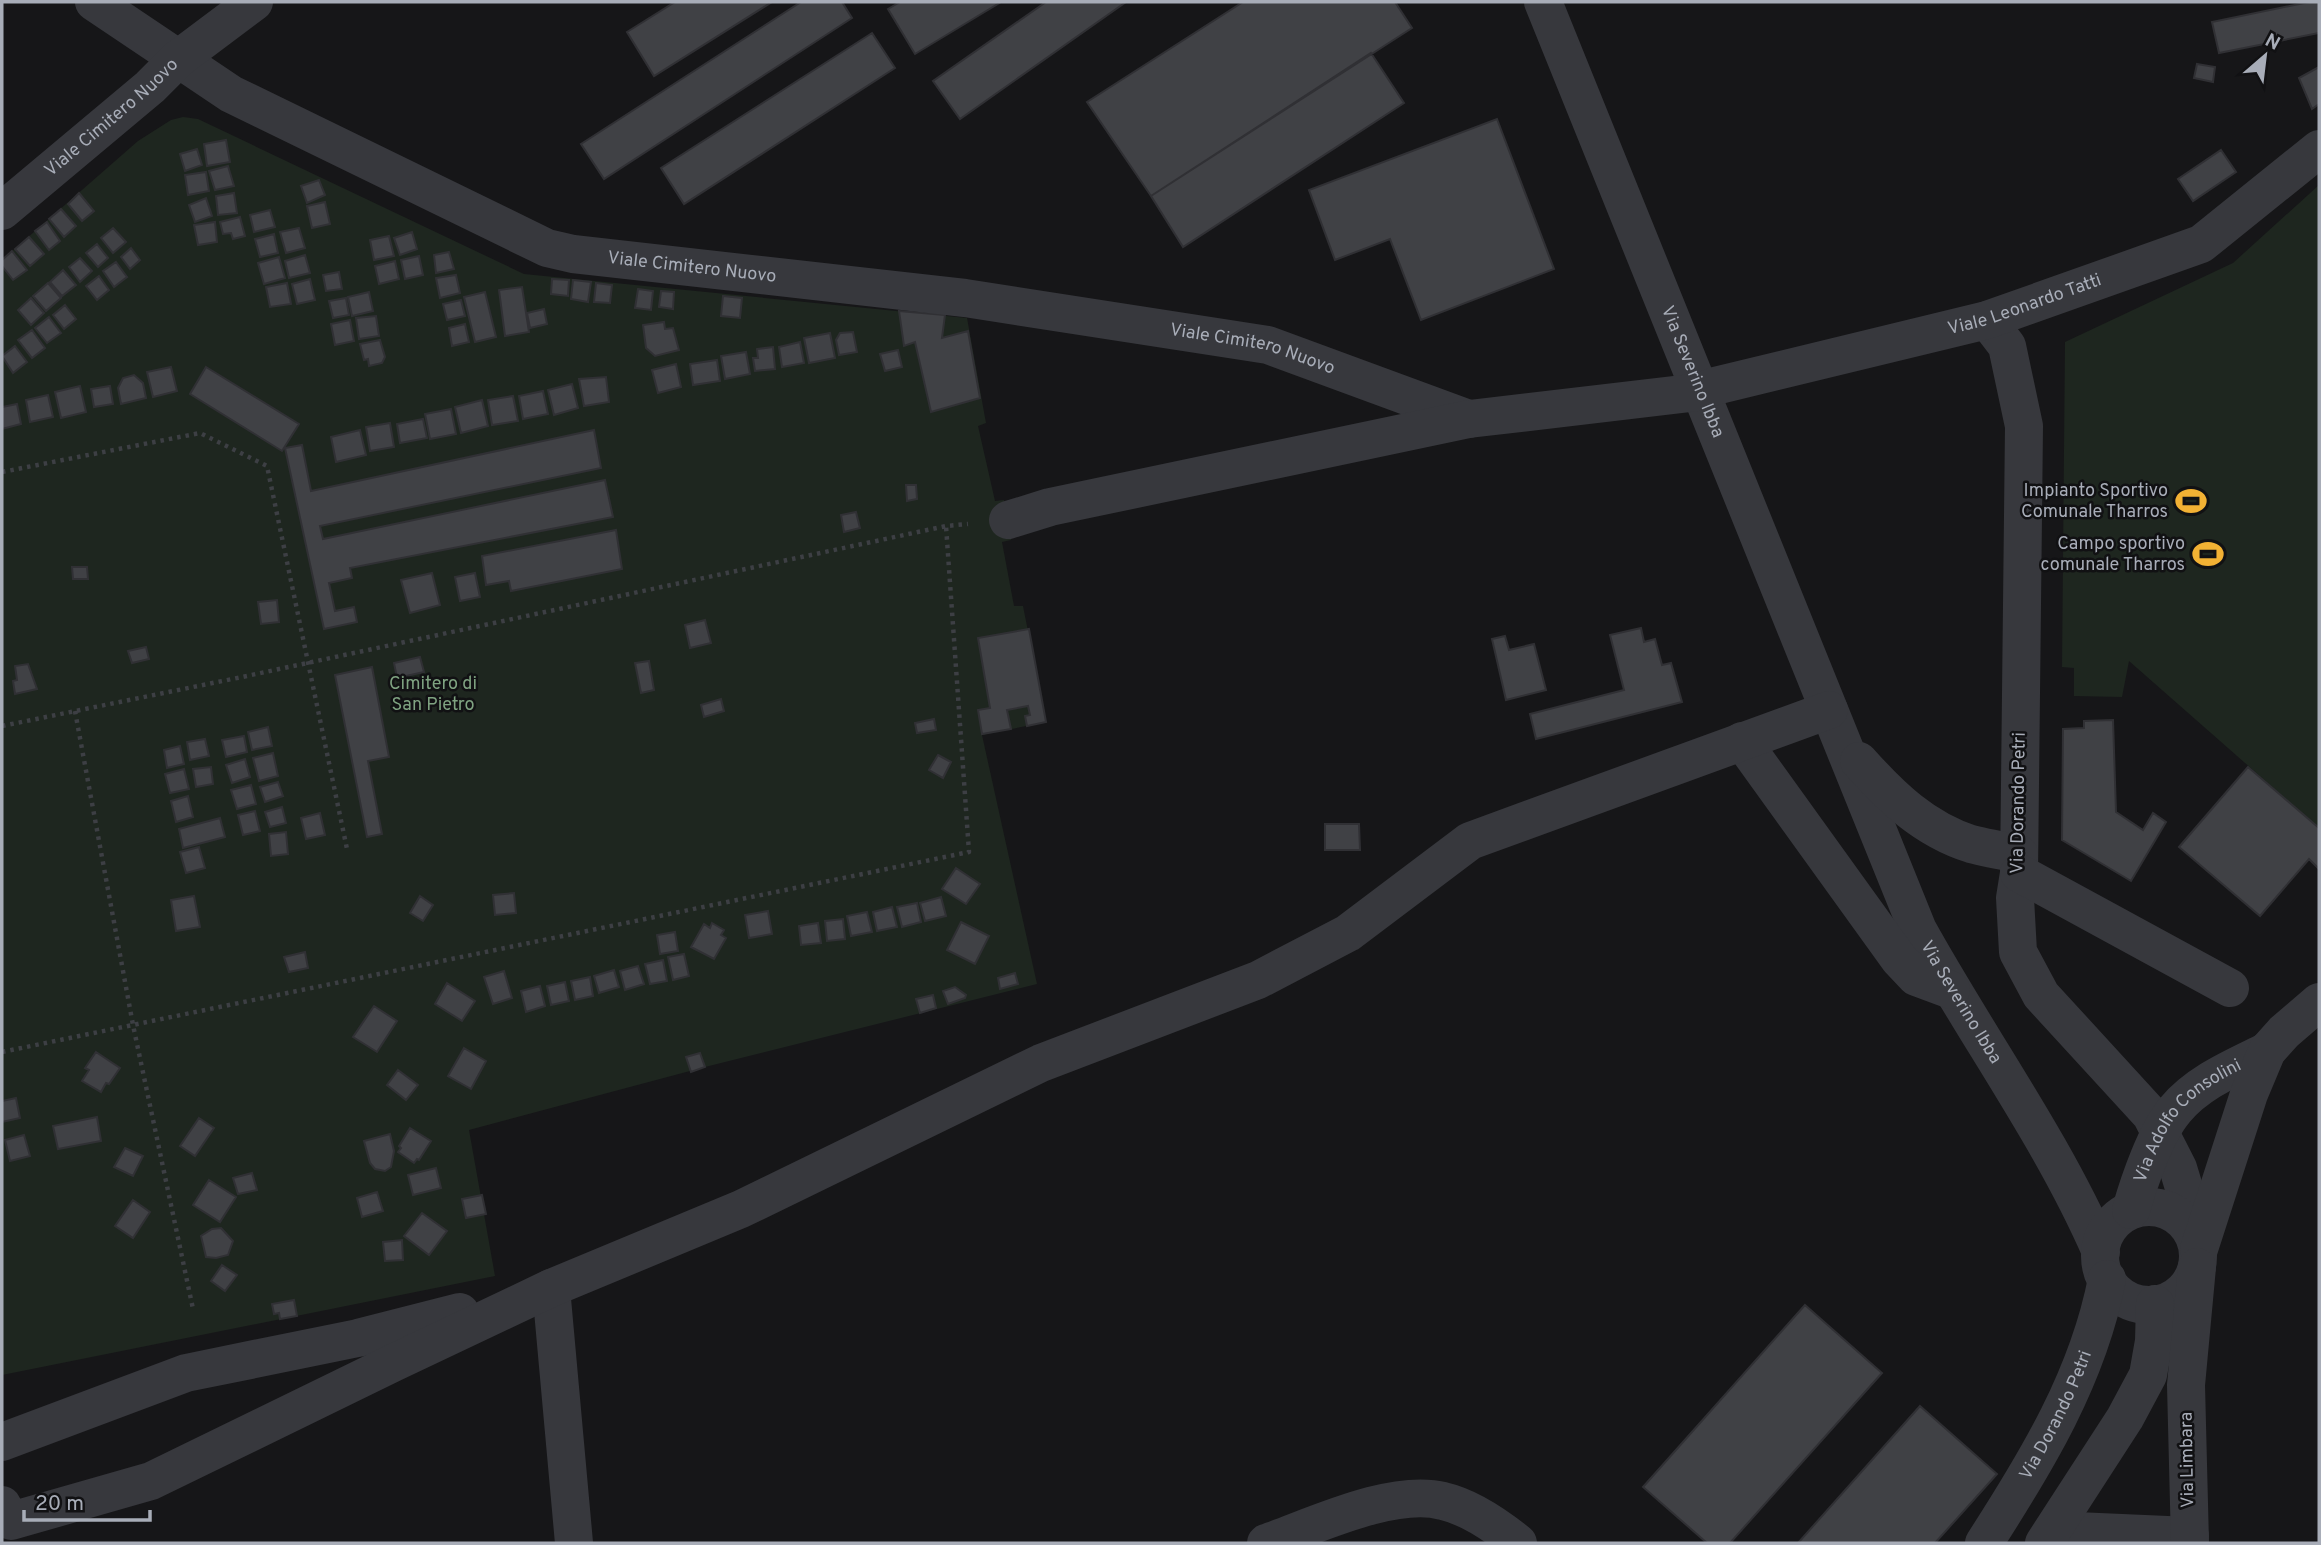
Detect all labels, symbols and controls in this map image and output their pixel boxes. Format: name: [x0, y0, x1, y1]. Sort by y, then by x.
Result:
north arrow: [2230, 21, 2300, 91]
text: N: [2260, 29, 2284, 57]
street label: Viale Cimitero Nuovo: [40, 54, 183, 182]
street label: Viale Cimitero Nuovo: [606, 246, 778, 288]
street label: Viale Leonardo Tatti: [1945, 269, 2105, 341]
street label: Via Severino Ibba: [1656, 303, 1729, 441]
street label: Viale Cimitero Nuovo: [1168, 318, 1338, 380]
place label: Impianto Sportivo Comunale Tharros: [2021, 480, 2168, 524]
sports icon: Impianto Sportivo Comunale Tharros: [2174, 484, 2208, 518]
place label: Campo sportivo comunale Tharros: [2041, 533, 2185, 577]
sports icon: Campo sportivo comunale Tharros: [2191, 537, 2225, 571]
park label: Cimitero di San Pietro: [389, 673, 477, 717]
street label: Via Dorando Petri: [2006, 732, 2032, 874]
street label: Via Severino Ibba: [1915, 937, 2007, 1068]
street label: Via Adolfo Consolini: [2129, 1054, 2245, 1186]
street label: Via Dorando Petri: [2014, 1347, 2098, 1484]
street label: Via Limbara: [2176, 1412, 2200, 1508]
scale bar: [24, 1478, 150, 1522]
text: 20 m: [35, 1491, 84, 1518]

